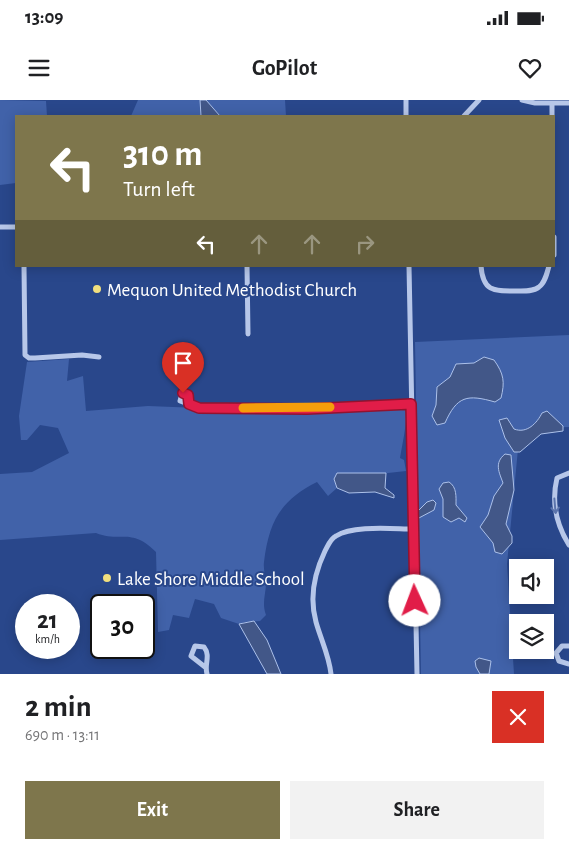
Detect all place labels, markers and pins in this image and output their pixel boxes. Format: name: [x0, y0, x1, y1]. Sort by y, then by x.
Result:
place label: Mequon United Methodist Church: [107, 281, 357, 300]
marker: Mequon United Methodist Church: [91, 283, 103, 295]
pin: [162, 342, 204, 393]
place label: Lake Shore Middle School: [117, 570, 305, 589]
marker: Lake Shore Middle School: [101, 572, 113, 584]

